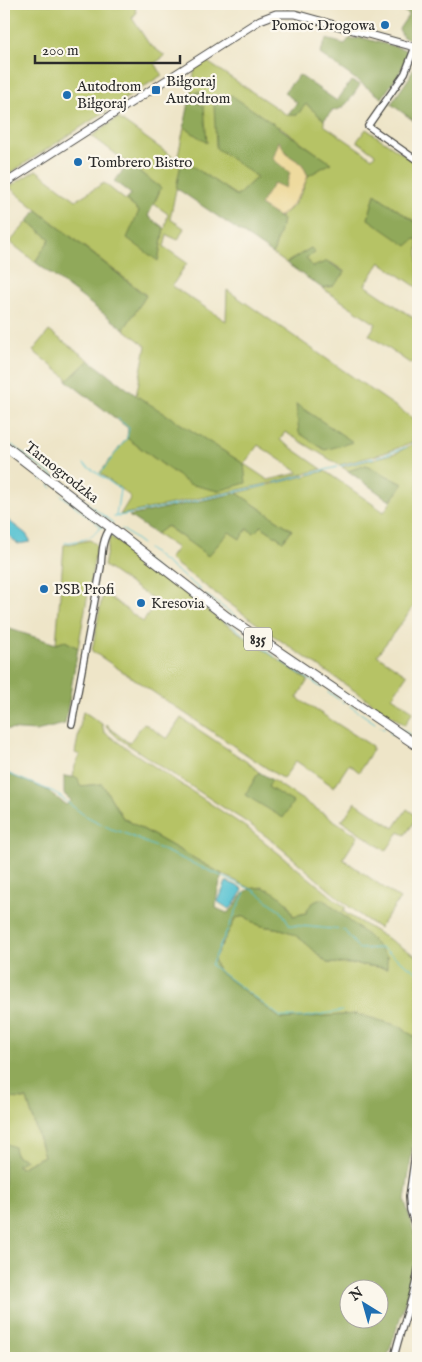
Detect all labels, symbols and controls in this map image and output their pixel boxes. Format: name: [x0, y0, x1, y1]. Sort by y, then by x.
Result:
place label: Pomoc Drogowa: [271, 16, 376, 35]
marker: Pomoc Drogowa: [379, 19, 391, 31]
scale bar: [35, 32, 180, 64]
text: 200 m: [42, 41, 79, 60]
place label: Biłgoraj Autodrom: [165, 72, 231, 108]
place label: Autodrom Biłgoraj: [76, 77, 142, 113]
marker: Biłgoraj Autodrom: [150, 84, 162, 96]
marker: Autodrom Biłgoraj: [61, 89, 73, 101]
place label: Tombrero Bistro: [88, 153, 192, 172]
marker: Tombrero Bistro: [72, 156, 84, 168]
street label: Tarnogrodzka: [21, 437, 103, 508]
place label: PSB Profi: [54, 580, 115, 599]
marker: PSB Profi: [38, 583, 50, 595]
place label: Kresovia: [151, 594, 205, 613]
marker: Kresovia: [135, 597, 147, 609]
road number: 835: [244, 628, 272, 650]
north arrow: [340, 1280, 390, 1330]
text: N: [346, 1284, 367, 1306]

